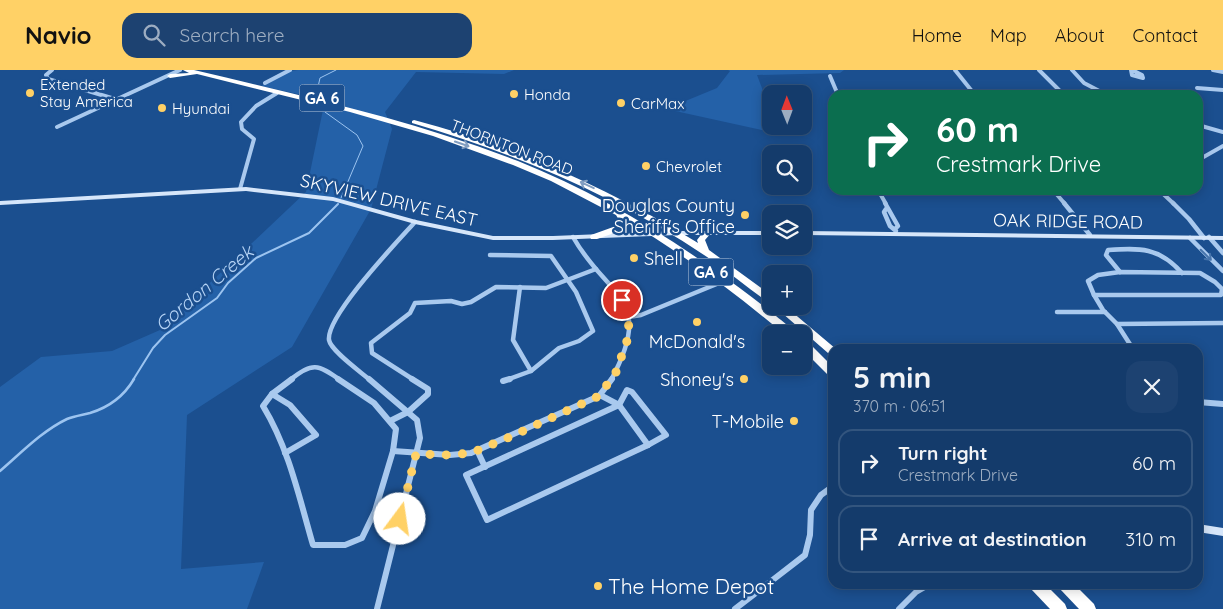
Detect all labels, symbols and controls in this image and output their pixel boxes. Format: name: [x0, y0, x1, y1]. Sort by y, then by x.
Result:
search box: [122, 13, 472, 58]
text: Navio: [25, 20, 92, 50]
icon: search: [140, 21, 168, 49]
text: Search here: [180, 23, 284, 47]
text: Home: [912, 24, 962, 47]
text: Map: [990, 24, 1027, 47]
text: About: [1055, 24, 1105, 47]
text: Contact: [1133, 24, 1198, 47]
place label: Extended Stay America: [40, 75, 133, 111]
road number: GA 6: [300, 84, 344, 112]
place label: Honda: [524, 85, 571, 104]
north arrow: [762, 85, 812, 135]
map controls: [762, 85, 812, 375]
marker: Extended Stay America: [24, 87, 36, 99]
marker: Honda: [508, 88, 520, 100]
place label: CarMax: [631, 94, 684, 113]
marker: CarMax: [615, 97, 627, 109]
place label: Hyundai: [172, 99, 230, 118]
marker: Hyundai: [156, 102, 168, 114]
text: 60 m: [936, 107, 1019, 151]
icon: right: [853, 110, 918, 175]
street label: THORNTON ROAD: [448, 115, 576, 179]
one-way arrow: [454, 140, 469, 149]
button: search: [762, 145, 812, 195]
text: Crestmark Drive: [936, 150, 1101, 178]
place label: Chevrolet: [656, 157, 722, 176]
marker: Chevrolet: [640, 160, 652, 172]
street label: SKYVIEW DRIVE EAST: [298, 168, 480, 232]
one-way arrow: [580, 180, 595, 190]
place label: Douglas County Sheriff's Office: [602, 194, 735, 238]
button: layers: [762, 205, 812, 255]
street label: OAK RIDGE ROAD: [993, 208, 1143, 234]
marker: Douglas County Sheriff's Office: [739, 209, 751, 221]
water label: Gordon Creek: [150, 239, 260, 336]
place label: Shell: [644, 247, 683, 270]
one-way arrow: [1200, 248, 1212, 260]
marker: Shell: [628, 252, 640, 264]
road number: GA 6: [688, 258, 734, 286]
button: +: [762, 265, 812, 315]
pin: [601, 279, 643, 321]
icon: arrive: [608, 286, 636, 314]
marker: McDonald's: [691, 316, 703, 328]
button: −: [762, 325, 812, 375]
place label: McDonald's: [649, 330, 745, 353]
text: 5 min: [853, 358, 931, 396]
button: close: [1126, 361, 1178, 413]
place label: Shoney's: [660, 368, 734, 391]
marker: Shoney's: [738, 373, 750, 385]
text: 370 m · 06:51: [853, 396, 946, 416]
place label: T-Mobile: [711, 410, 784, 433]
marker: T-Mobile: [788, 415, 800, 427]
text: Turn right: [898, 441, 987, 465]
icon: right: [855, 449, 883, 477]
text: 60 m: [1132, 451, 1176, 475]
text: Crestmark Drive: [898, 465, 1018, 485]
position arrow: [373, 492, 425, 544]
icon: arrive: [855, 525, 883, 553]
text: Arrive at destination: [898, 527, 1087, 551]
text: 310 m: [1125, 527, 1176, 551]
place label: The Home Depot: [608, 573, 774, 599]
marker: The Home Depot: [592, 580, 604, 592]

